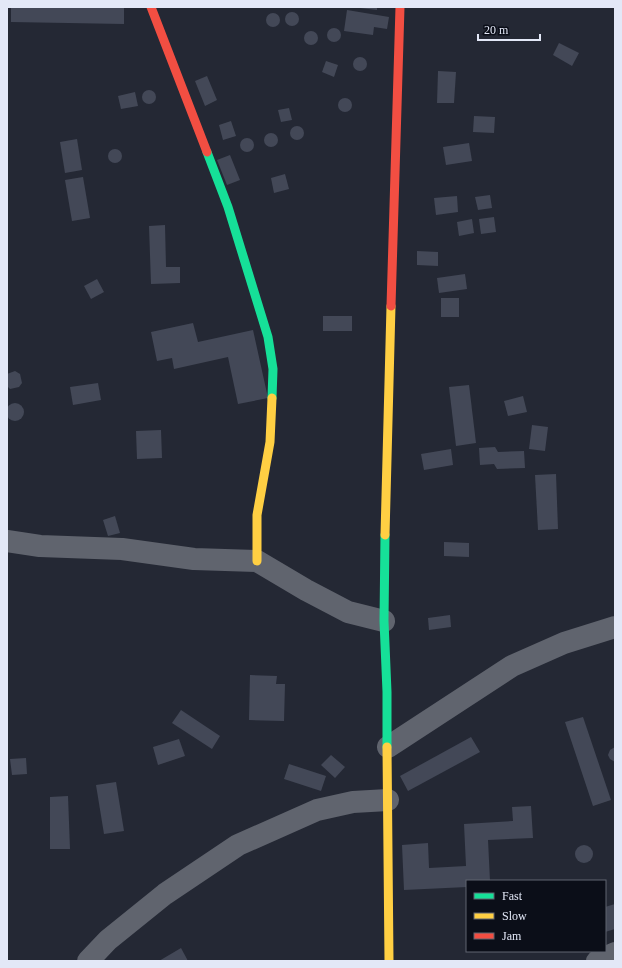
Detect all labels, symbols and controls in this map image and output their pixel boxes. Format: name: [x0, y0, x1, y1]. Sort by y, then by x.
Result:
scale bar: [478, 16, 540, 42]
text: 20 m: [484, 23, 509, 37]
legend: [466, 880, 606, 952]
text: Fast: [502, 889, 523, 903]
text: Slow: [502, 909, 527, 923]
text: Jam: [502, 929, 522, 943]

